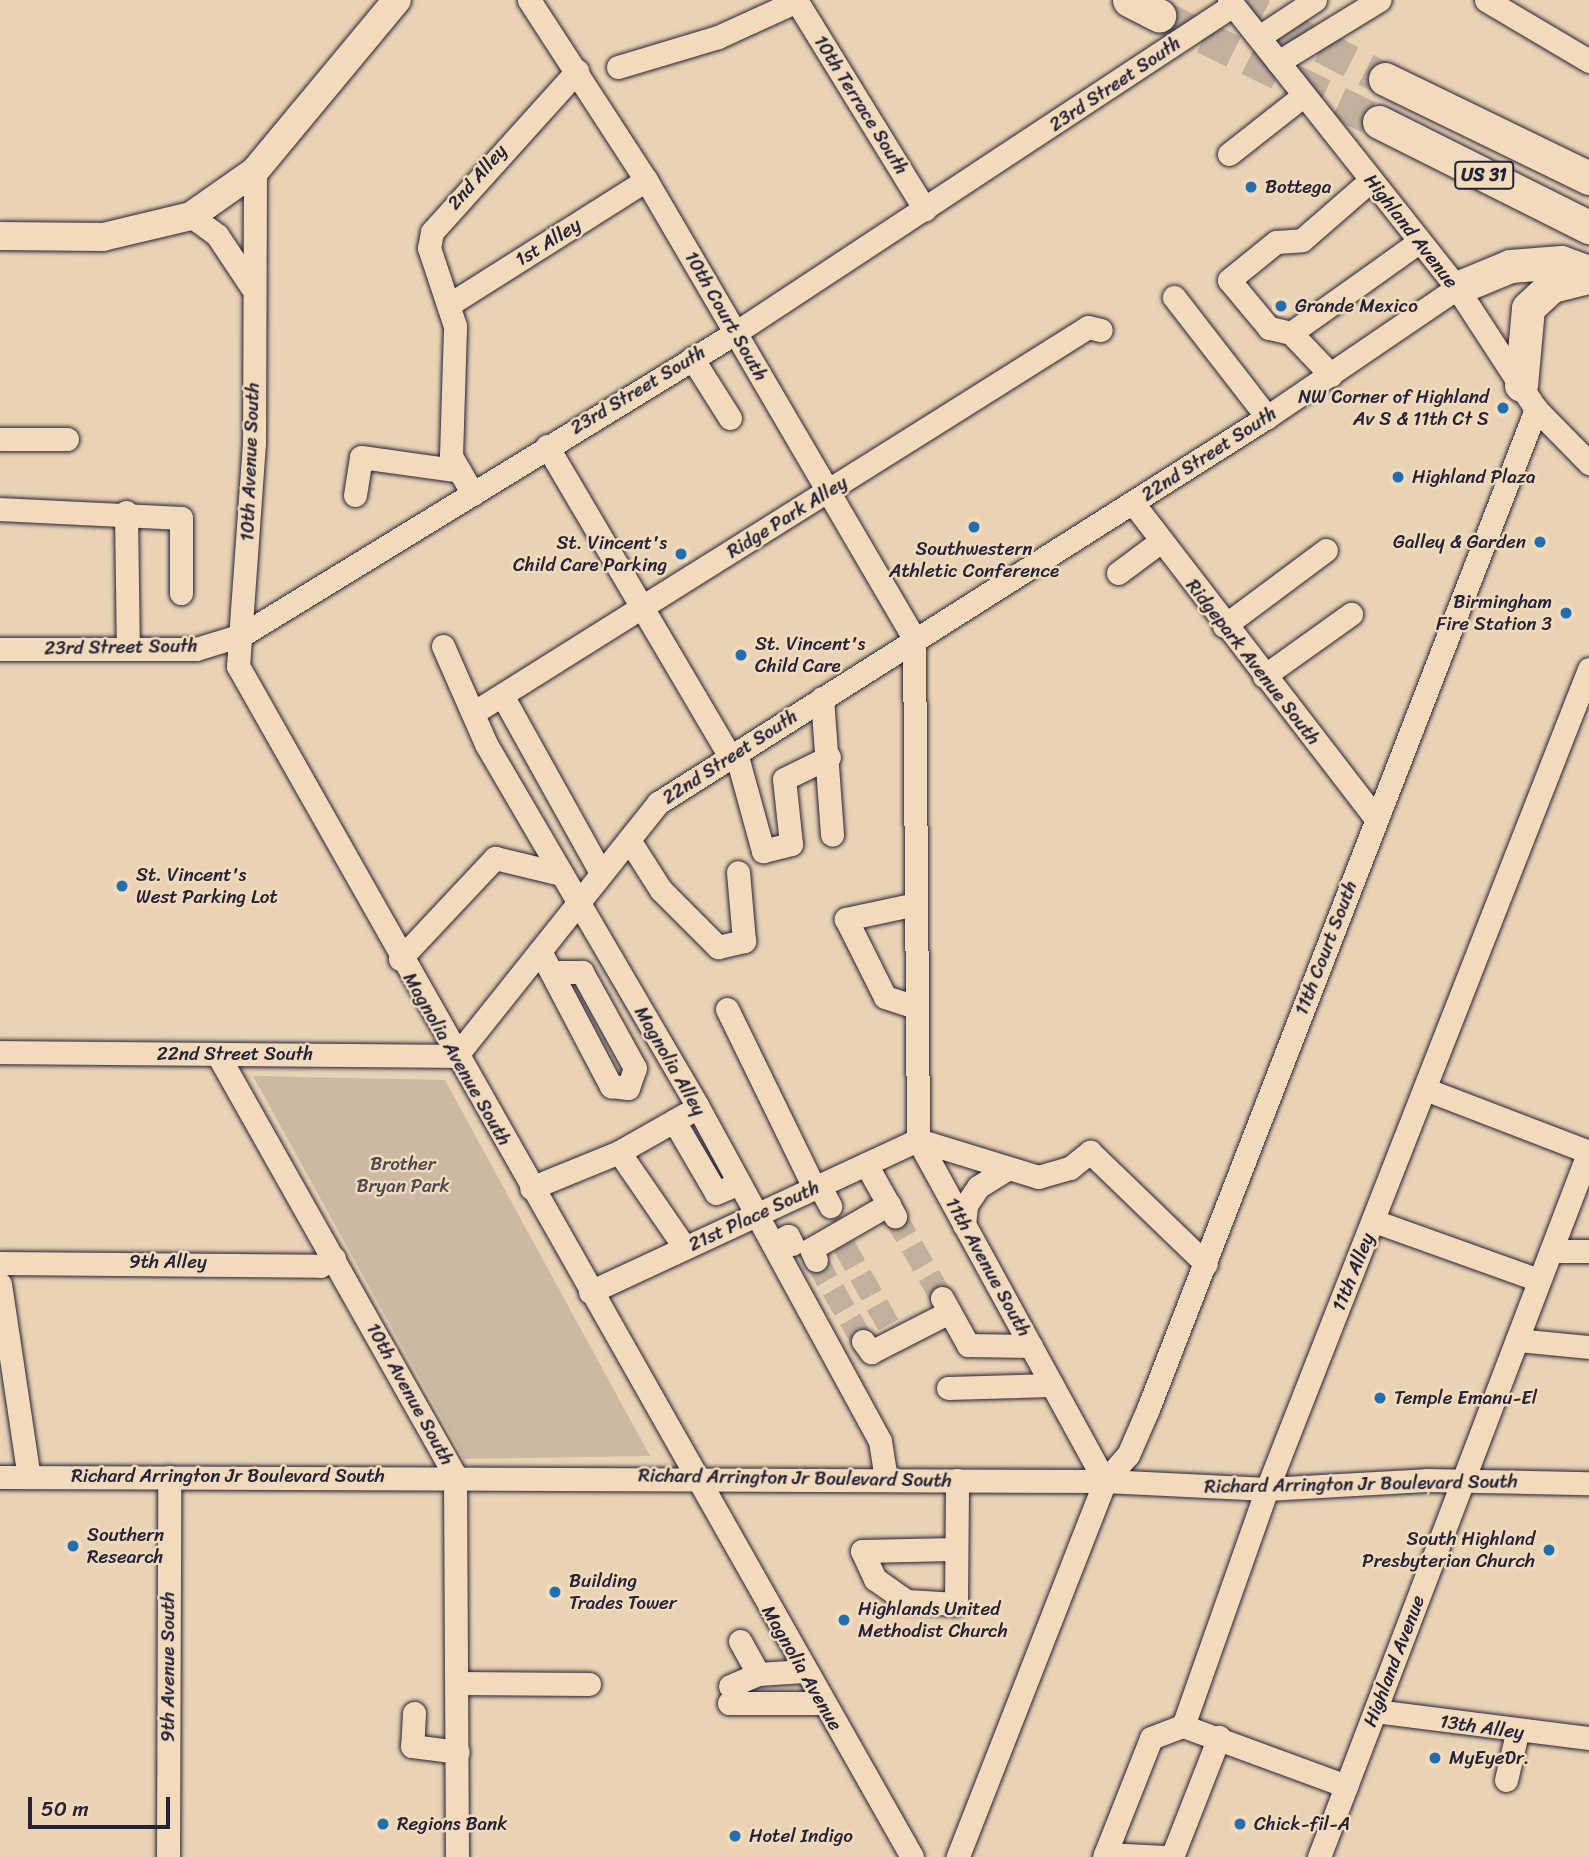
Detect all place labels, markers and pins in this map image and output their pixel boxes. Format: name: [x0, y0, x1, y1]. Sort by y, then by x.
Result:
place label: Bottega: [1265, 176, 1331, 198]
marker: Bottega: [1243, 179, 1259, 195]
place label: Grande Mexico: [1295, 295, 1418, 317]
marker: Grande Mexico: [1273, 298, 1289, 314]
place label: NW Corner of Highland Av S & 11th Ct S: [1297, 386, 1489, 430]
marker: NW Corner of Highland Av S & 11th Ct S: [1495, 400, 1511, 416]
place label: Highland Plaza: [1412, 466, 1535, 488]
marker: Highland Plaza: [1390, 469, 1406, 485]
marker: Southwestern Athletic Conference: [966, 519, 982, 535]
place label: Galley & Garden: [1393, 531, 1526, 553]
place label: St. Vincent's Child Care Parking: [512, 532, 667, 576]
marker: Galley & Garden: [1532, 534, 1548, 550]
place label: Southwestern Athletic Conference: [889, 538, 1059, 582]
marker: St. Vincent's Child Care Parking: [673, 546, 689, 562]
place label: Birmingham Fire Station 3: [1435, 591, 1552, 635]
marker: Birmingham Fire Station 3: [1558, 605, 1574, 621]
place label: St. Vincent's Child Care: [755, 633, 866, 677]
marker: St. Vincent's Child Care: [733, 647, 749, 663]
place label: St. Vincent's West Parking Lot: [136, 864, 278, 908]
marker: St. Vincent's West Parking Lot: [114, 878, 130, 894]
place label: Temple Emanu-El: [1394, 1387, 1537, 1409]
marker: Temple Emanu-El: [1372, 1390, 1388, 1406]
place label: Southern Research: [87, 1524, 164, 1568]
place label: South Highland Presbyterian Church: [1362, 1528, 1535, 1572]
marker: Southern Research: [65, 1538, 81, 1554]
marker: South Highland Presbyterian Church: [1541, 1542, 1557, 1558]
place label: Building Trades Tower: [569, 1570, 677, 1614]
marker: Building Trades Tower: [547, 1584, 563, 1600]
place label: Highlands United Methodist Church: [858, 1598, 1008, 1642]
marker: Highlands United Methodist Church: [836, 1612, 852, 1628]
place label: MyEyeDr.: [1449, 1747, 1529, 1769]
marker: MyEyeDr.: [1427, 1750, 1443, 1766]
place label: Regions Bank: [397, 1813, 507, 1835]
place label: Chick-fil-A: [1254, 1813, 1350, 1835]
marker: Regions Bank: [375, 1816, 391, 1832]
marker: Chick-fil-A: [1232, 1816, 1248, 1832]
place label: Hotel Indigo: [749, 1825, 853, 1847]
marker: Hotel Indigo: [727, 1828, 743, 1844]

